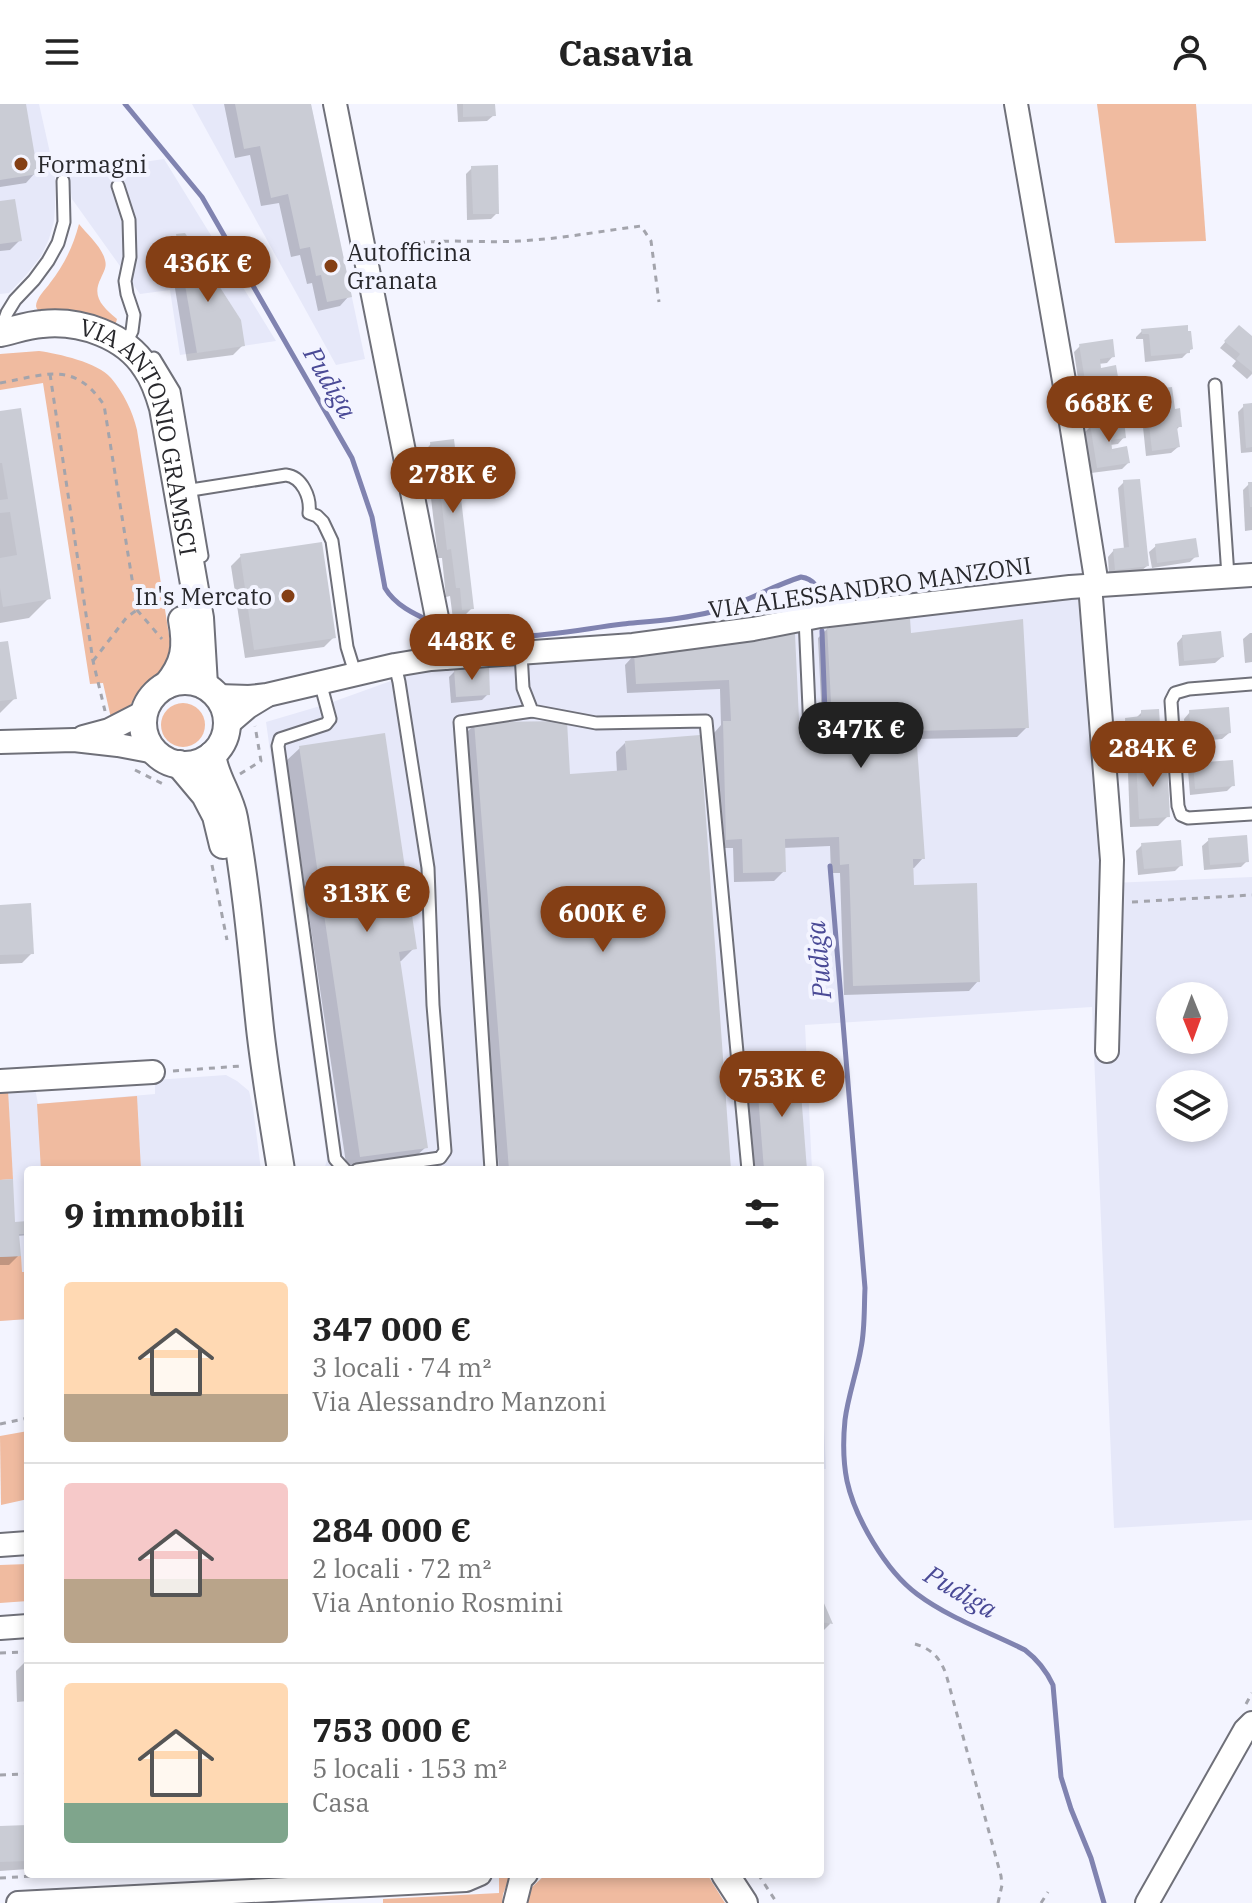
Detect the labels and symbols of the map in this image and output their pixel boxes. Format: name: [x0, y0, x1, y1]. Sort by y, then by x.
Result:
place label: Formagni: [37, 148, 147, 180]
marker: Formagni: [12, 155, 30, 173]
pin: 436K €: [143, 236, 273, 304]
place label: Autofficina Granata: [347, 236, 472, 296]
marker: Autofficina Granata: [322, 257, 340, 275]
street label: VIA ANTONIO GRAMSCI: [76, 310, 205, 558]
water label: Pudiga: [296, 339, 365, 424]
pin: 668K €: [1044, 376, 1174, 444]
pin: 278K €: [388, 447, 518, 515]
street label: VIA ALESSANDRO MANZONI: [706, 548, 1034, 626]
place label: In's Mercato: [135, 580, 272, 612]
marker: In's Mercato: [279, 587, 297, 605]
pin: 448K €: [407, 614, 537, 682]
pin: 347K €: [796, 702, 926, 770]
pin: 284K €: [1088, 721, 1218, 789]
pin: 313K €: [302, 866, 432, 934]
pin: 600K €: [538, 886, 668, 954]
water label: Pudiga: [798, 920, 838, 1001]
north arrow: [1156, 982, 1228, 1054]
pin: 753K €: [717, 1051, 847, 1119]
water label: Pudiga: [918, 1556, 1003, 1625]

